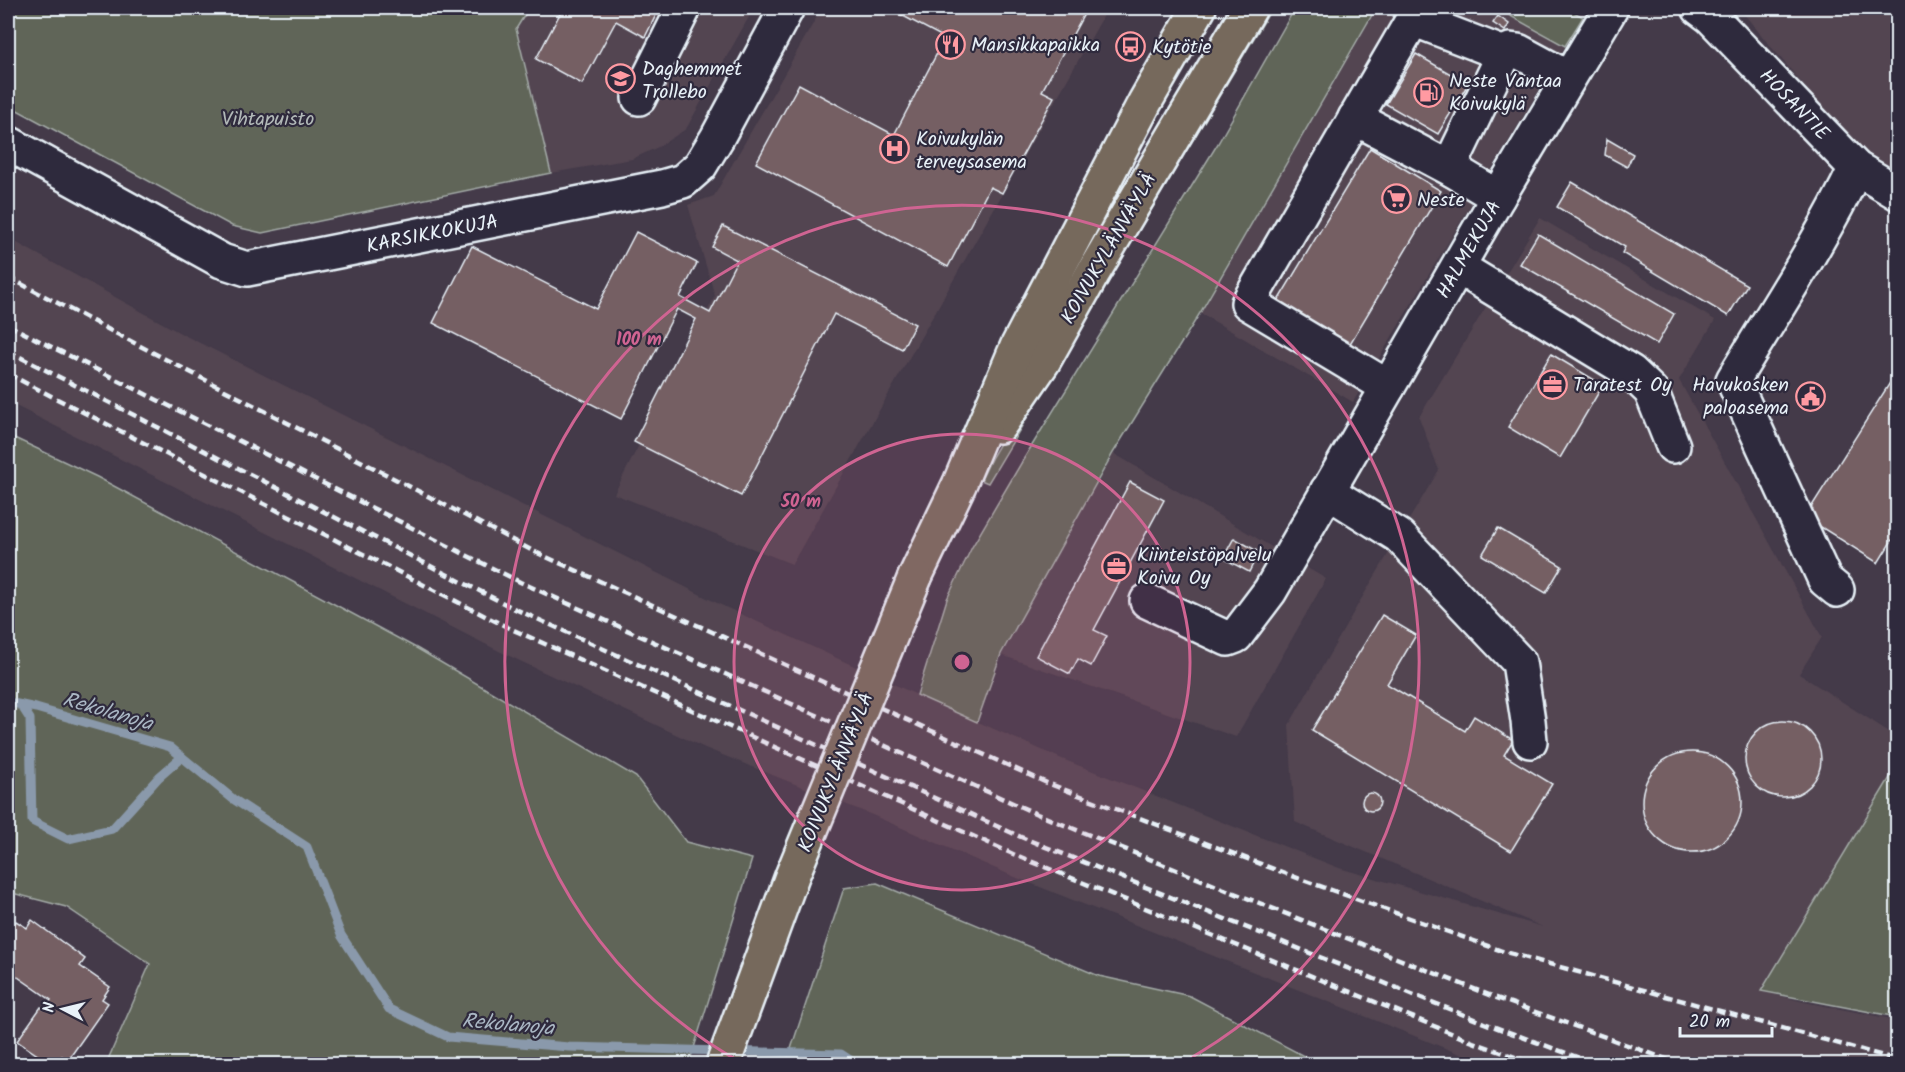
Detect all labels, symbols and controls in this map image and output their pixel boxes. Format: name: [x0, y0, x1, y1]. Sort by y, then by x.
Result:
restaurant icon: Mansikkapaikka: [934, 28, 966, 60]
place label: Mansikkapaikka: [971, 30, 1100, 62]
bus stop icon: Kytötie: [1115, 30, 1147, 62]
place label: Kytötie: [1152, 32, 1211, 64]
place label: Daghemmet Trollebo: [642, 54, 742, 109]
street label: HOSANTIE: [1751, 62, 1837, 150]
school or university icon: Daghemmet Trollebo: [605, 63, 637, 95]
place label: Neste Vantaa Koivukylä: [1449, 66, 1562, 121]
fuel station icon: Neste Vantaa Koivukylä: [1412, 76, 1444, 108]
park label: Vihtapuisto: [222, 104, 314, 136]
place label: Koivukylän terveysasema: [916, 124, 1027, 179]
hospital icon: Koivukylän terveysasema: [879, 133, 911, 165]
street label: KOIVUKYLÄNVÄYLÄ: [1053, 167, 1166, 331]
supermarket icon: Neste: [1380, 183, 1412, 215]
place label: Neste: [1417, 185, 1465, 217]
street label: HALMEKUJA: [1429, 195, 1511, 305]
street label: KARSIKKOKUJA: [364, 207, 501, 263]
text: 100 m: [616, 326, 662, 355]
office icon: Taratest Oy: [1536, 368, 1568, 400]
place label: Taratest Oy: [1573, 370, 1672, 402]
place label: Havukosken paloasema: [1692, 370, 1789, 425]
public building icon: Havukosken paloasema: [1794, 380, 1826, 412]
text: 50 m: [780, 488, 821, 517]
place label: Kiinteistöpalvelu Koivu Oy: [1137, 540, 1272, 595]
office icon: Kiinteistöpalvelu Koivu Oy: [1100, 550, 1132, 582]
centre of rings: [952, 652, 972, 672]
water label: Rekolanoja: [59, 684, 157, 741]
street label: KOIVUKYLÄNVÄYLÄ: [790, 688, 884, 858]
north arrow: [33, 979, 93, 1039]
scale bar: [1680, 1000, 1772, 1038]
text: N: [37, 1001, 63, 1014]
water label: Rekolanoja: [461, 1005, 556, 1046]
text: 20 m: [1689, 1008, 1730, 1037]

